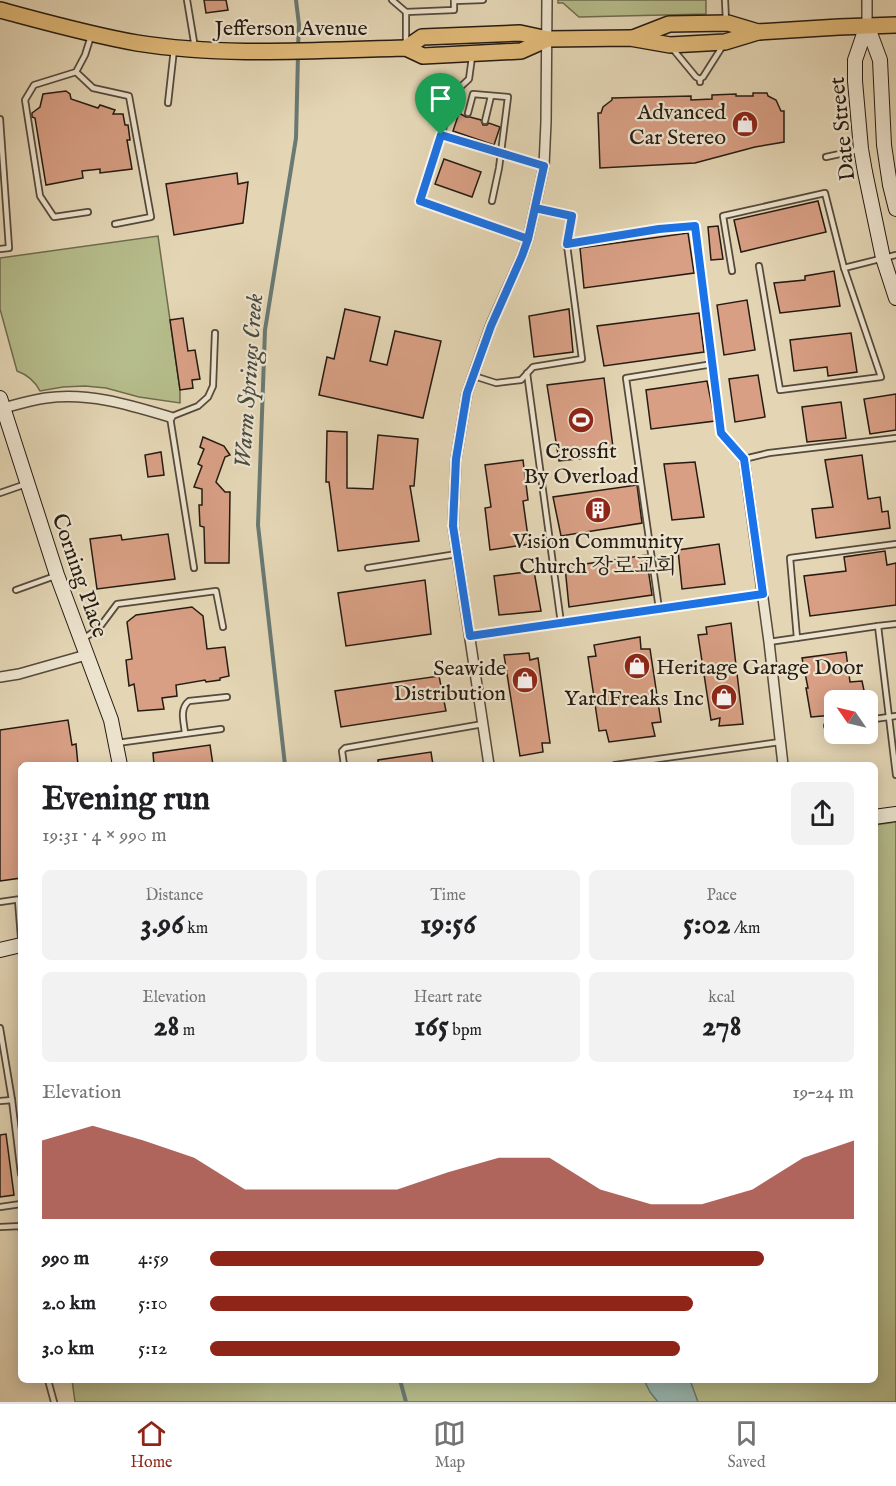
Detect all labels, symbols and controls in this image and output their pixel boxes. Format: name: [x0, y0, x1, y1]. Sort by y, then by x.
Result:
street label: Jefferson Avenue: [211, 15, 368, 43]
pin: [415, 73, 466, 135]
street label: Date Street: [824, 75, 862, 182]
icon: arrive: [424, 82, 457, 115]
place label: Advanced Car Stereo: [629, 99, 726, 152]
shop icon: Advanced Car Stereo: [730, 109, 760, 139]
water label: Warm Springs Creek: [228, 292, 271, 469]
sports icon: Crossfit By Overload: [566, 405, 596, 435]
place label: Crossfit By Overload: [523, 438, 639, 491]
building icon: Vision Community Church 장로교회: [583, 495, 613, 525]
street label: Corning Place: [45, 510, 113, 641]
place label: Vision Community Church 장로교회: [512, 528, 684, 581]
shop icon: Heritage Garage Door: [622, 651, 652, 681]
place label: Heritage Garage Door: [656, 654, 863, 682]
place label: Seawide Distribution: [393, 655, 506, 708]
shop icon: Seawide Distribution: [510, 665, 540, 695]
shop icon: YardFreaks Inc: [709, 682, 739, 712]
place label: YardFreaks Inc: [564, 685, 704, 713]
north arrow: [824, 690, 878, 744]
map controls: [824, 690, 878, 744]
text: Evening run: [42, 779, 210, 821]
button: share: [791, 782, 854, 845]
text: 19:31 · 4 × 990 m: [42, 823, 167, 848]
text: Distance: [145, 886, 203, 906]
text: Time: [430, 886, 466, 906]
text: Pace: [707, 886, 737, 906]
text: 3.96: [140, 906, 184, 944]
text: 19:56: [420, 906, 476, 944]
text: 5:02: [683, 906, 731, 944]
text: km: [184, 919, 208, 939]
text: /km: [731, 919, 760, 939]
text: Elevation: [143, 988, 206, 1008]
text: Heart rate: [414, 988, 482, 1008]
text: kcal: [708, 988, 735, 1008]
text: 28: [153, 1008, 179, 1046]
text: 165: [414, 1008, 449, 1046]
text: 278: [702, 1008, 741, 1046]
text: m: [179, 1021, 195, 1041]
text: bpm: [449, 1021, 482, 1041]
text: Elevation: [42, 1080, 121, 1105]
text: 19–24 m: [792, 1080, 854, 1105]
text: 990 m: [42, 1246, 89, 1271]
text: 4:59: [138, 1246, 169, 1271]
text: 2.0 km: [42, 1291, 96, 1316]
text: 5:10: [138, 1291, 168, 1316]
text: 3.0 km: [42, 1336, 94, 1361]
text: 5:12: [138, 1336, 167, 1361]
tab: Home: [131, 1417, 172, 1473]
tab: Map: [433, 1417, 466, 1473]
tab: Saved: [728, 1417, 765, 1473]

